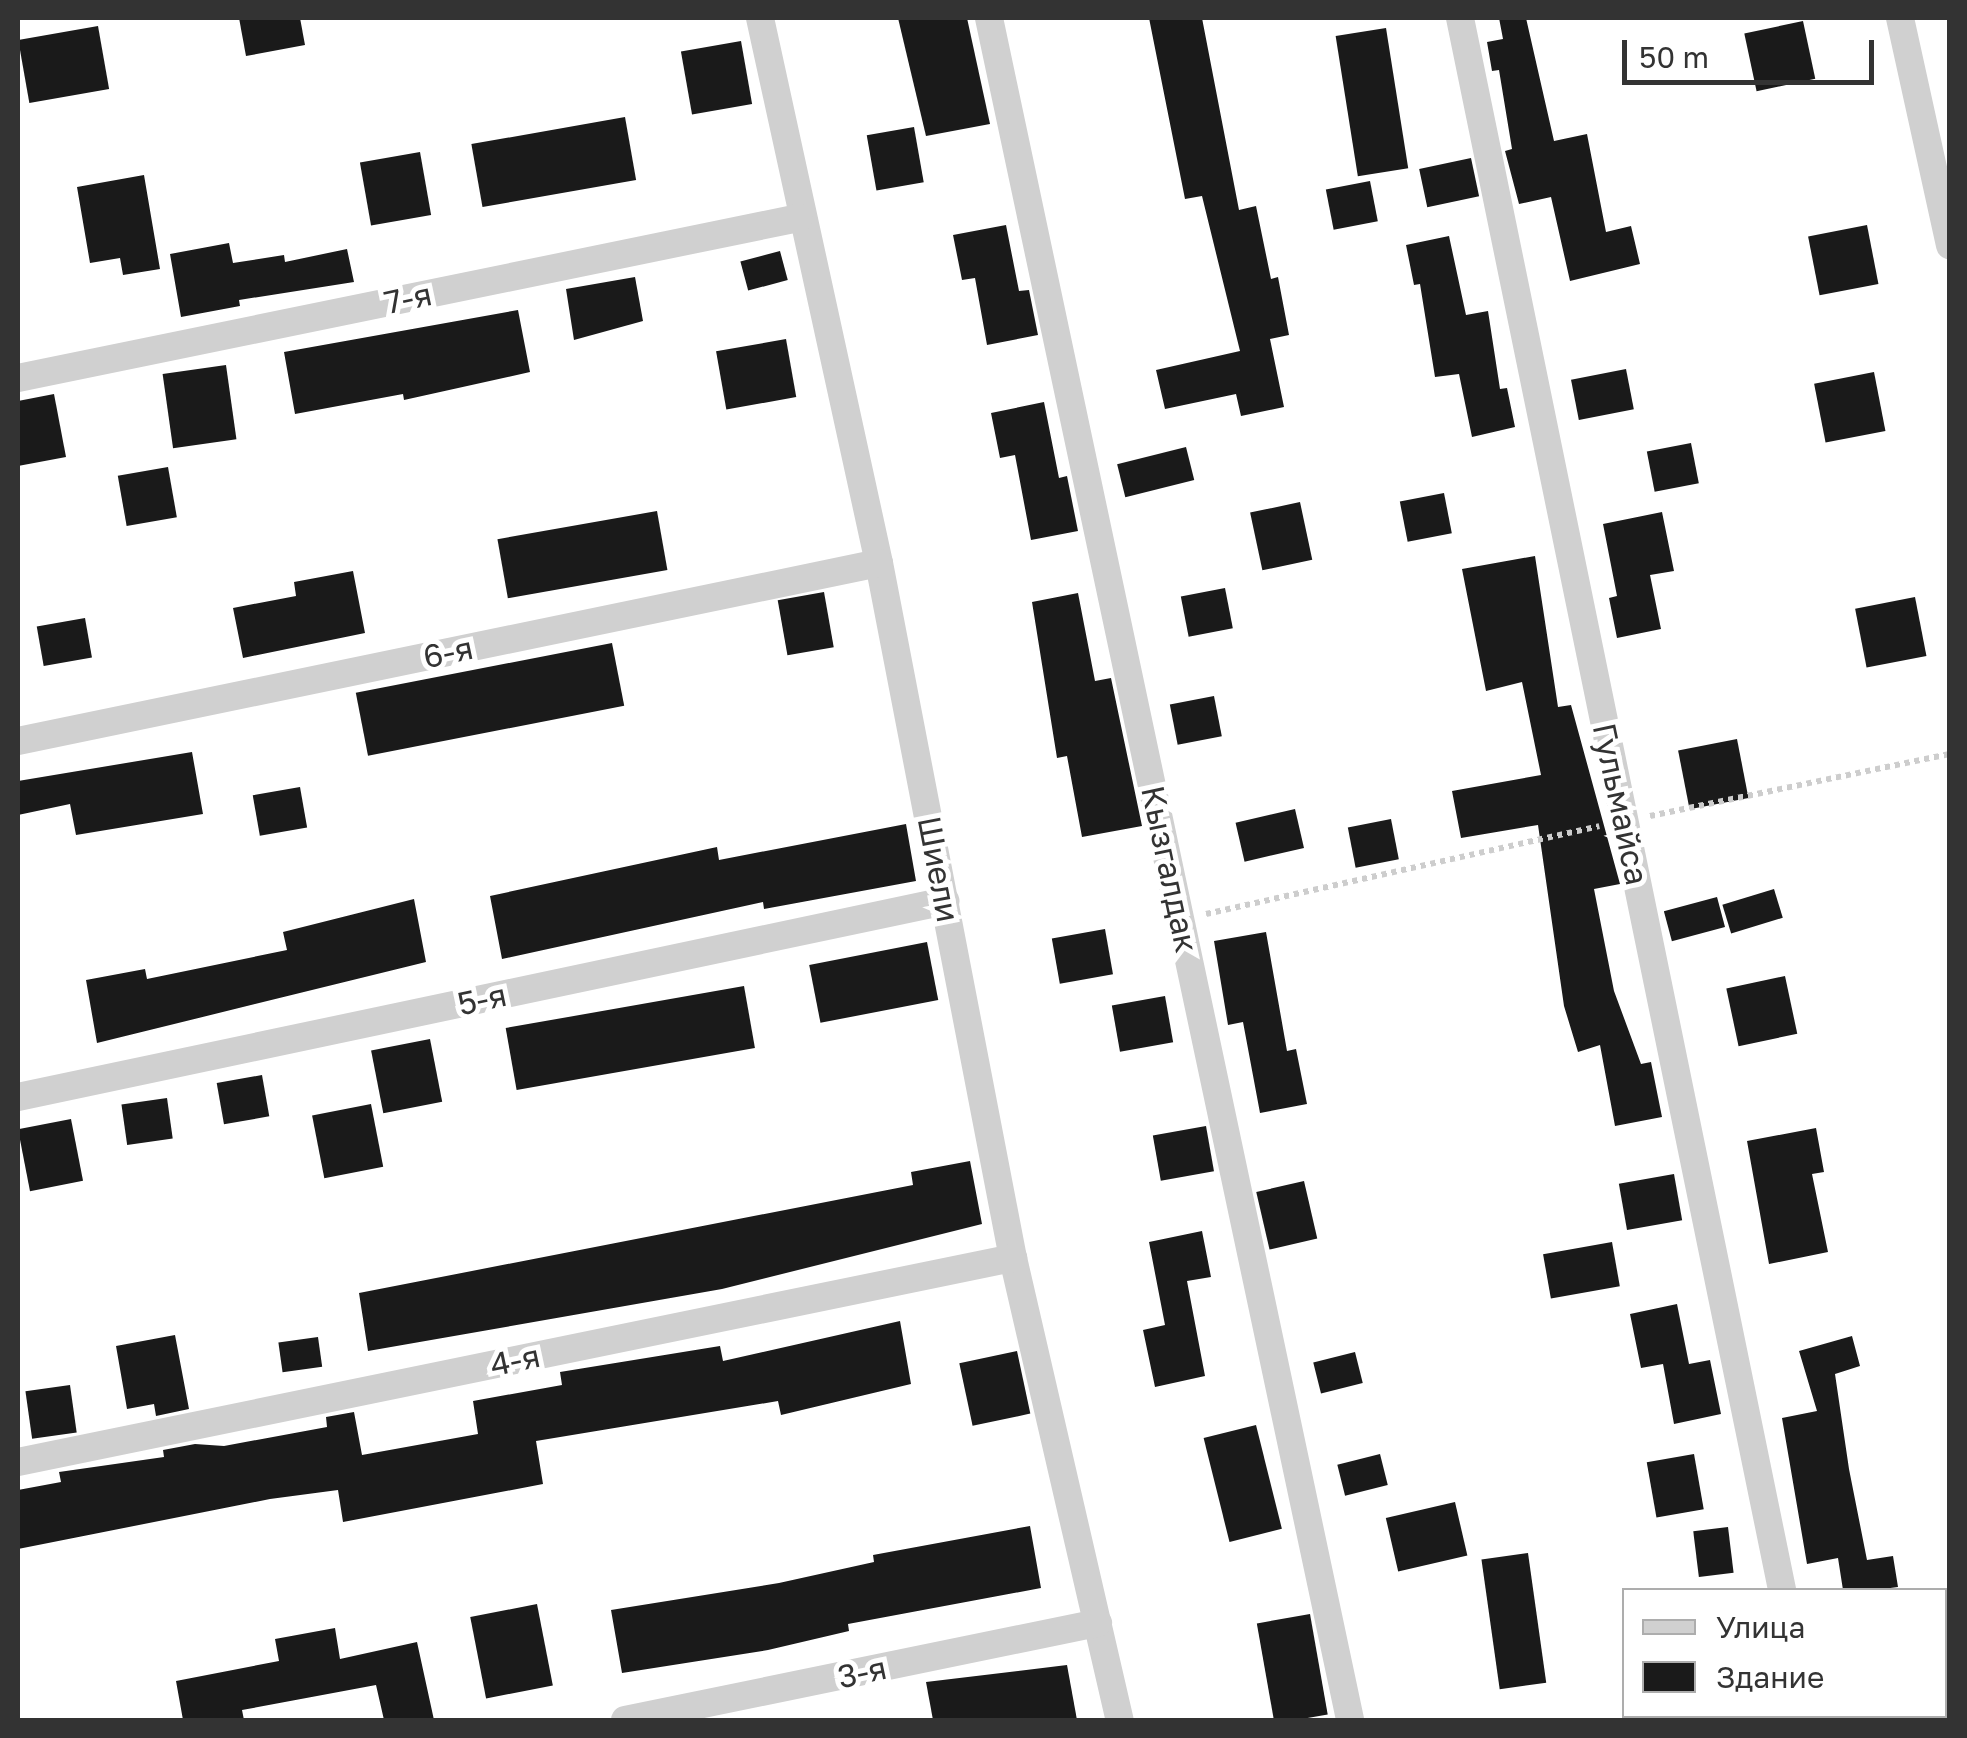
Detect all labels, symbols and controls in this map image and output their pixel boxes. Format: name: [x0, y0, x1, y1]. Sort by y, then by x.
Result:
scale bar: [1627, 20, 1880, 82]
text: 50 m: [1639, 39, 1709, 75]
street label: 7-я: [381, 274, 435, 322]
street label: 6-я: [420, 628, 476, 676]
street label: Гульмайса: [1585, 720, 1657, 888]
street label: Кызгалдак: [1134, 782, 1206, 956]
street label: Шиели: [910, 813, 968, 925]
street label: 5-я: [454, 975, 510, 1023]
street label: 4-я: [487, 1336, 543, 1384]
legend: [1622, 1588, 1947, 1718]
text: Улица: [1716, 1609, 1805, 1645]
street label: 3-я: [834, 1648, 890, 1696]
text: Здание: [1716, 1659, 1824, 1695]

